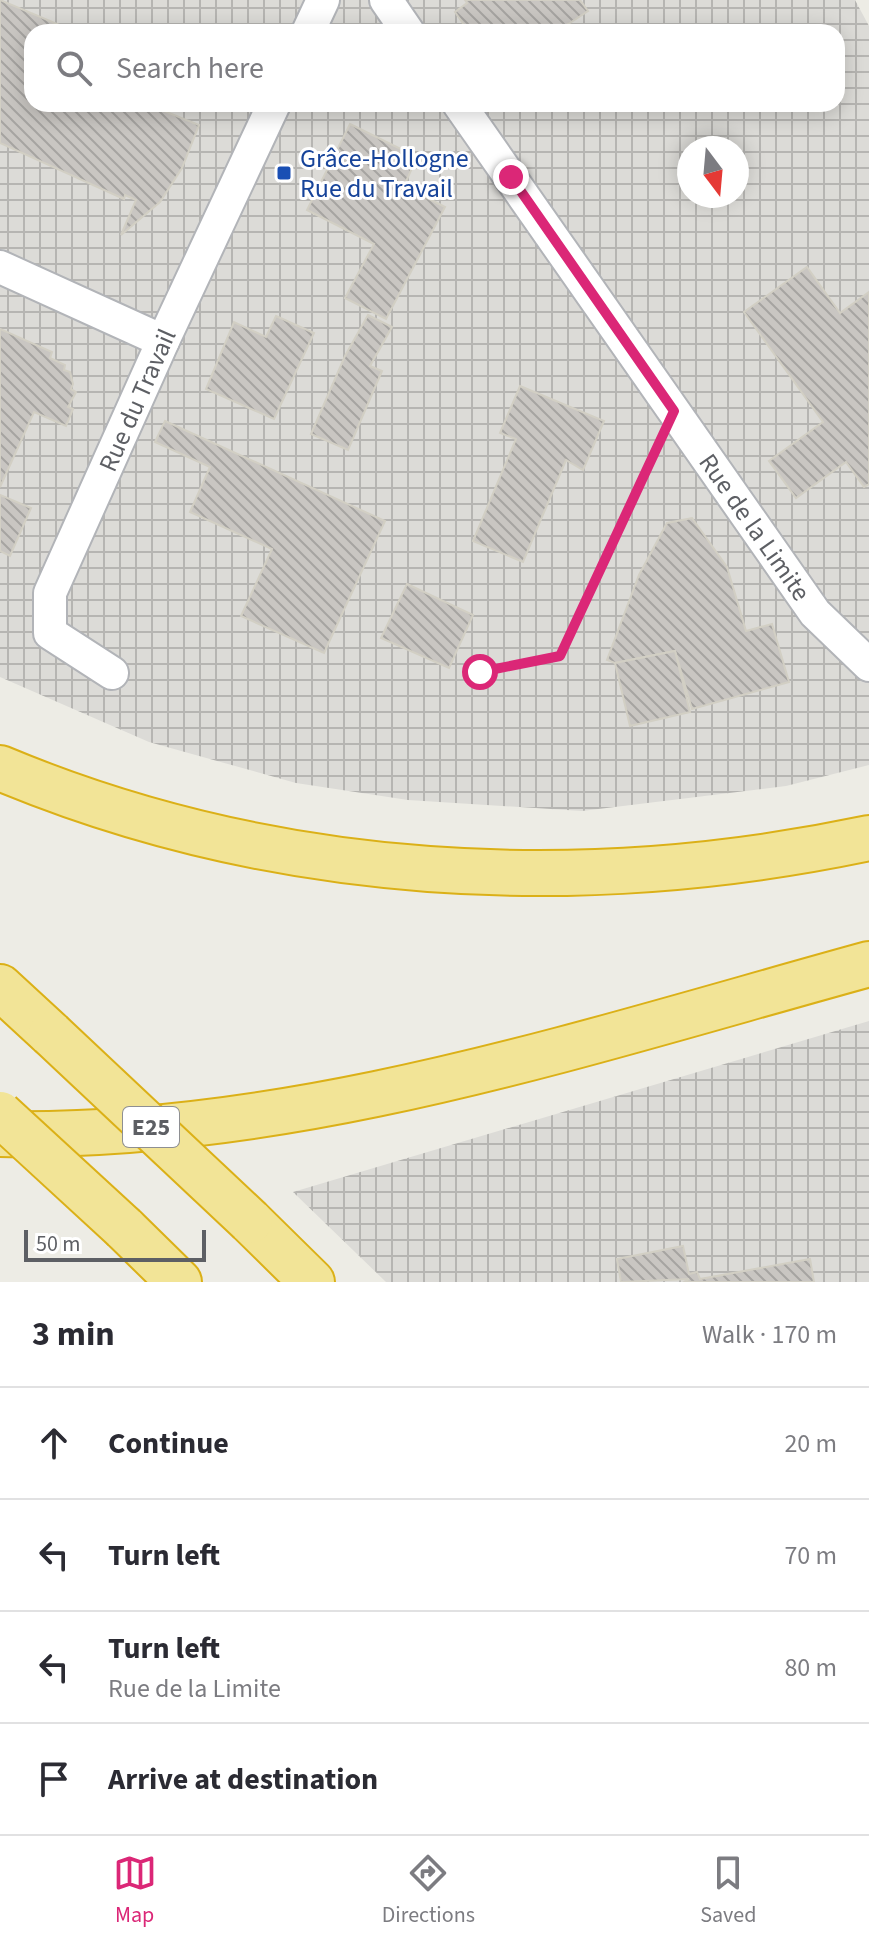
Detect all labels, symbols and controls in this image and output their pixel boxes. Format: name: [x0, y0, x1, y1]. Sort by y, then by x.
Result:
search box: [24, 24, 845, 112]
icon: search: [52, 46, 96, 90]
text: Search here: [116, 47, 264, 90]
north arrow: [677, 136, 749, 208]
place label: Grâce-Hollogne Rue du Travail: [300, 140, 469, 207]
route end: [493, 159, 529, 195]
marker: Grâce-Hollogne Rue du Travail: [275, 164, 293, 182]
street label: Rue du Travail: [89, 323, 185, 478]
street label: Rue de la Limite: [690, 446, 819, 609]
route start: [462, 654, 498, 690]
road number: E25: [123, 1107, 179, 1147]
scale bar: [24, 1226, 206, 1262]
text: 50 m: [36, 1228, 81, 1260]
text: 3 min: [32, 1310, 115, 1359]
text: Walk · 170 m: [702, 1316, 837, 1353]
icon: ahead: [32, 1421, 76, 1465]
text: Continue: [108, 1422, 229, 1465]
text: 20 m: [784, 1425, 837, 1462]
icon: left: [32, 1533, 76, 1577]
text: Turn left: [108, 1534, 220, 1577]
text: 70 m: [784, 1537, 837, 1574]
text: Turn left: [108, 1627, 220, 1670]
icon: left: [32, 1645, 76, 1689]
text: 80 m: [784, 1649, 837, 1686]
text: Rue de la Limite: [108, 1670, 281, 1707]
icon: arrive: [32, 1757, 76, 1801]
text: Arrive at destination: [108, 1758, 378, 1801]
tab: Map: [113, 1851, 157, 1931]
tab: Directions: [382, 1851, 475, 1931]
tab: Saved: [700, 1851, 756, 1931]

